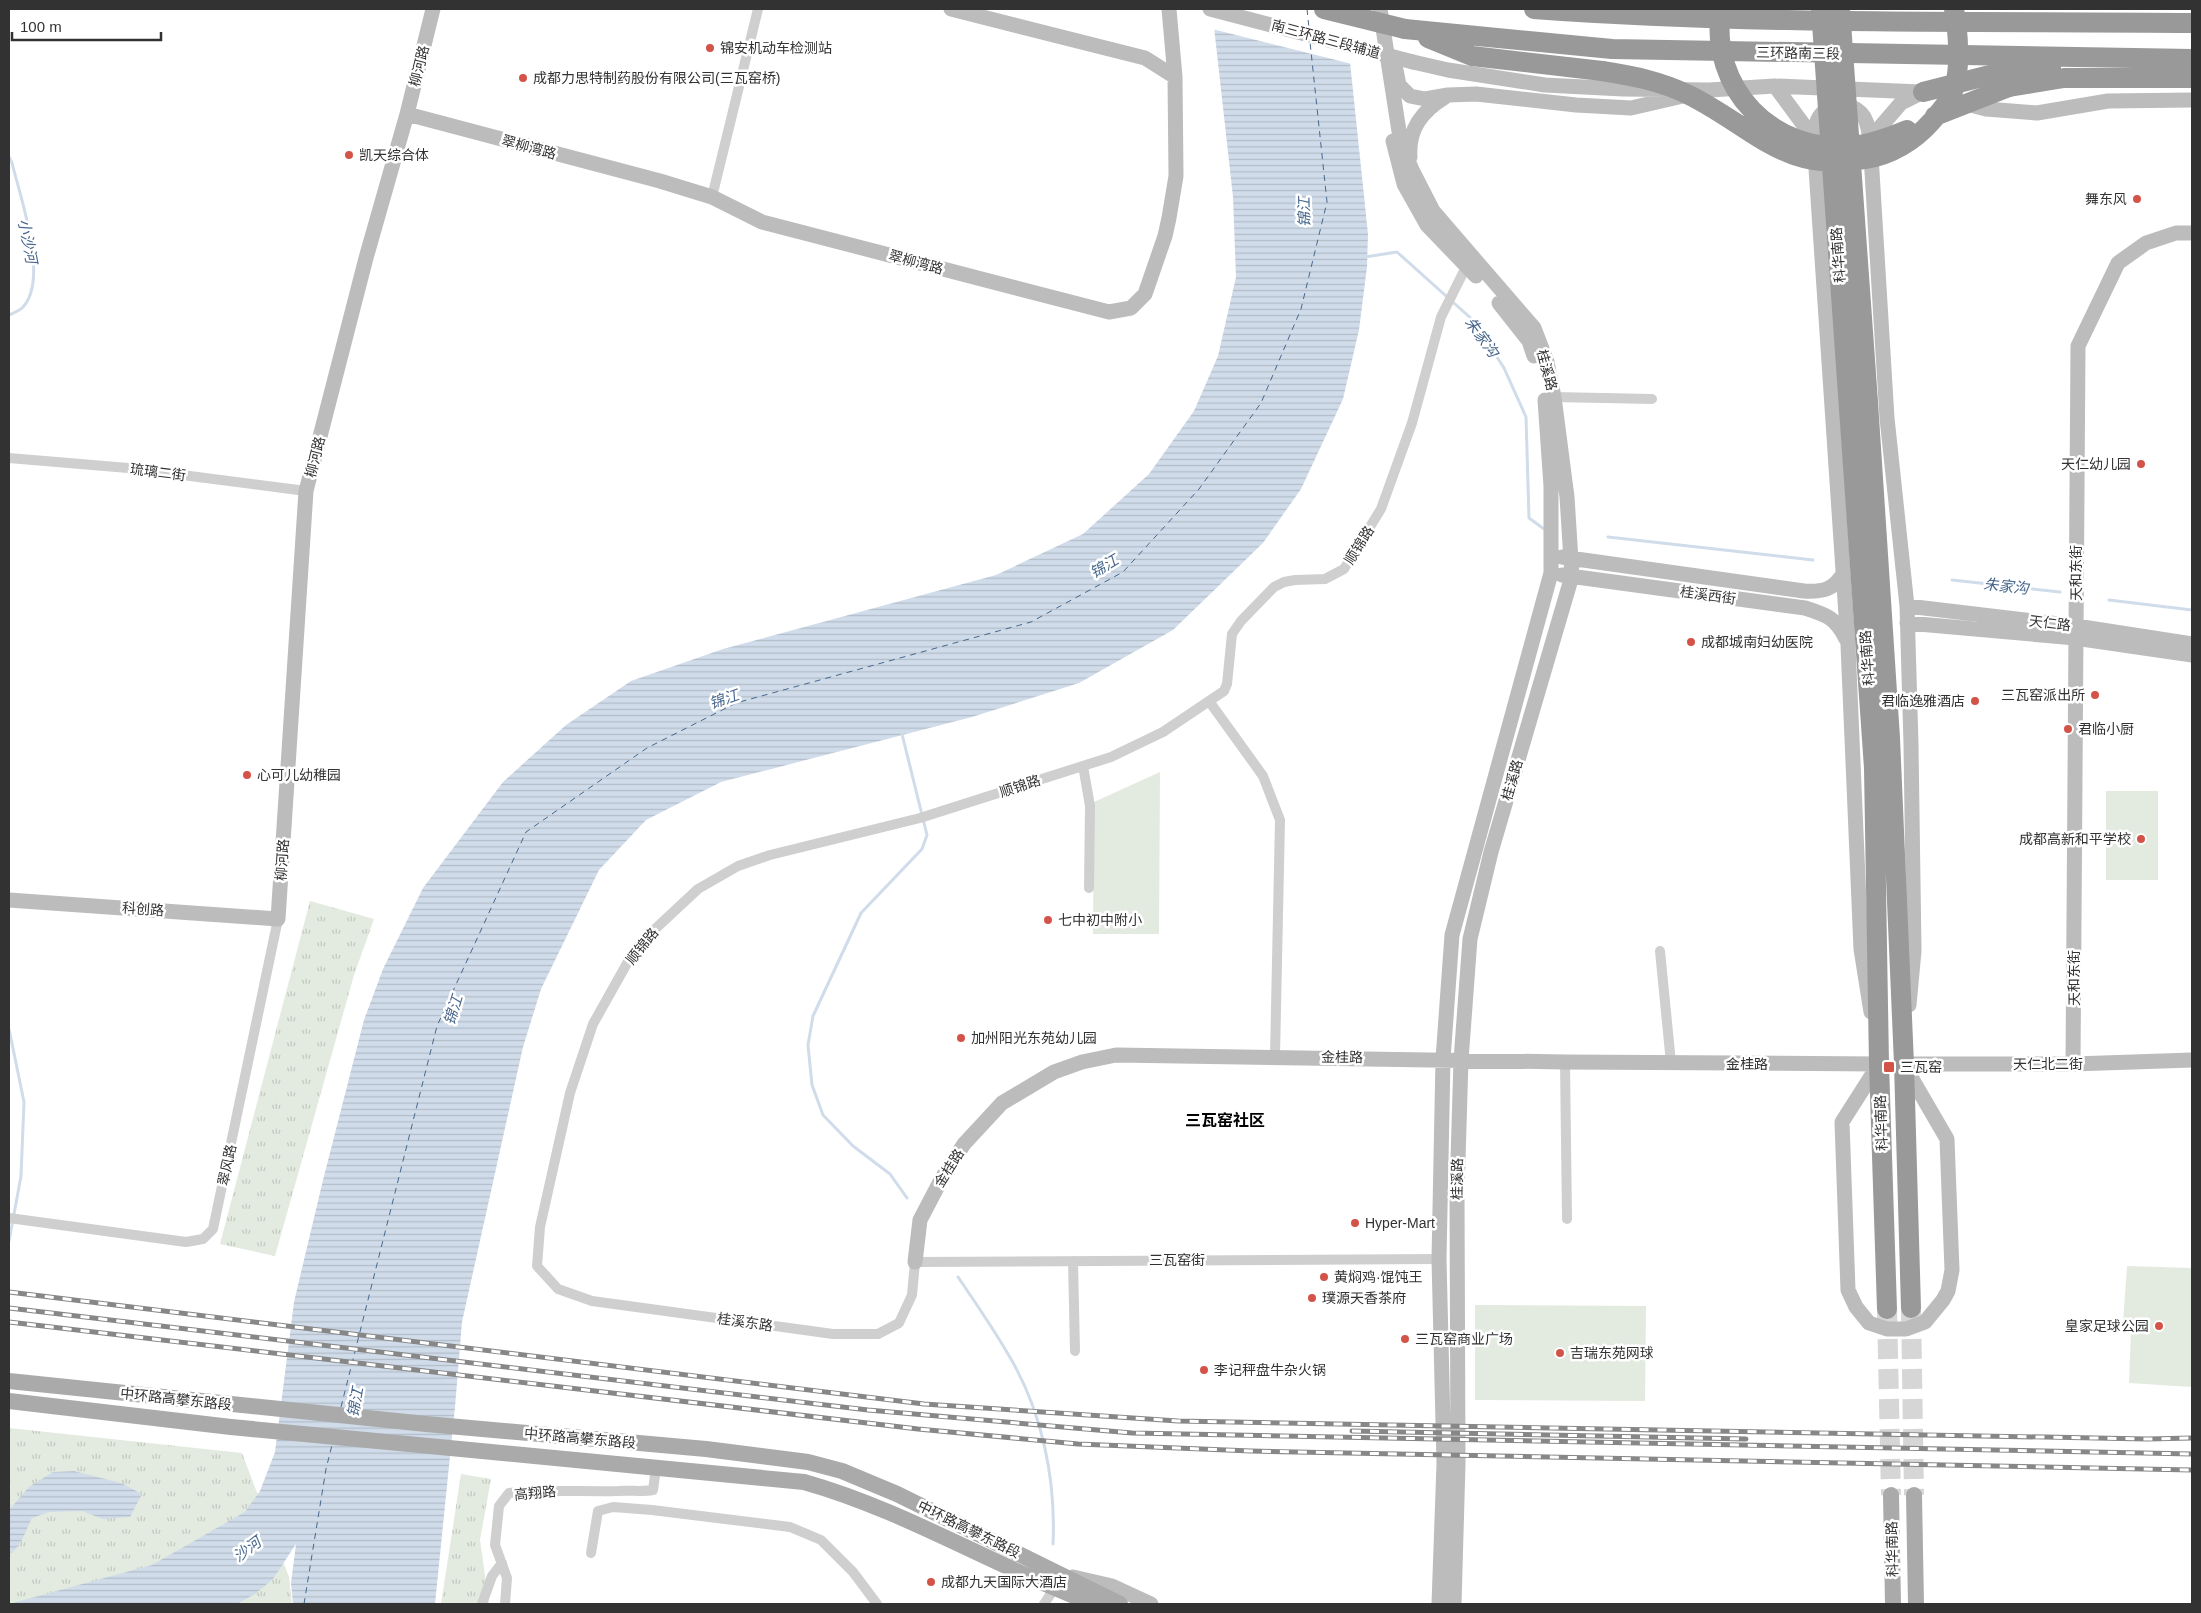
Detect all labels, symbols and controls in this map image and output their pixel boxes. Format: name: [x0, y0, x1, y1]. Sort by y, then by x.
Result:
scale bar: [12, 10, 161, 42]
street label: 南三环路三段辅道: [1270, 17, 1382, 61]
text: 100 m: [20, 18, 62, 35]
place label: 锦安机动车检测站: [720, 40, 832, 56]
marker: 锦安机动车检测站: [704, 42, 716, 54]
street label: 柳河路: [406, 44, 432, 88]
street label: 三环路南三段: [1756, 44, 1840, 62]
place label: 成都力思特制药股份有限公司(三瓦窑桥): [533, 70, 780, 86]
marker: 成都力思特制药股份有限公司(三瓦窑桥): [517, 72, 529, 84]
street label: 翠柳湾路: [500, 132, 558, 162]
place label: 凯天综合体: [359, 147, 429, 163]
marker: 凯天综合体: [343, 149, 355, 161]
place label: 舞东风: [2085, 191, 2127, 207]
marker: 舞东风: [2131, 193, 2143, 205]
water label: 锦江: [1295, 195, 1313, 227]
water label: 小沙河: [15, 217, 41, 268]
street label: 科华南路: [1828, 227, 1848, 283]
street label: 翠柳湾路: [887, 247, 945, 277]
water label: 朱家沟: [1462, 314, 1503, 362]
street label: 桂溪路: [1534, 348, 1560, 392]
street label: 柳河路: [302, 435, 328, 479]
place label: 天仁幼儿园: [2061, 456, 2131, 472]
marker: 天仁幼儿园: [2135, 458, 2147, 470]
street label: 琉璃二街: [129, 461, 187, 483]
street label: 顺锦路: [1341, 523, 1377, 567]
street label: 天和东街: [2068, 545, 2084, 601]
water label: 锦江: [1087, 550, 1123, 581]
water label: 朱家沟: [1983, 575, 2031, 597]
street label: 桂溪西街: [1679, 583, 1737, 607]
street label: 天仁路: [2028, 613, 2072, 633]
street label: 科华南路: [1857, 630, 1877, 686]
place label: 成都城南妇幼医院: [1701, 634, 1813, 650]
marker: 成都城南妇幼医院: [1685, 636, 1697, 648]
water label: 锦江: [707, 685, 743, 712]
place label: 三瓦窑派出所: [2001, 687, 2085, 703]
marker: 三瓦窑派出所: [2089, 689, 2101, 701]
place label: 君临逸雅酒店: [1881, 693, 1965, 709]
marker: 君临逸雅酒店: [1969, 695, 1981, 707]
place label: 君临小厨: [2078, 721, 2134, 737]
marker: 君临小厨: [2062, 723, 2074, 735]
street label: 桂溪路: [1499, 758, 1525, 802]
place label: 心可儿幼稚园: [257, 767, 341, 783]
marker: 心可儿幼稚园: [241, 769, 253, 781]
street label: 顺锦路: [998, 772, 1042, 800]
place label: 成都高新和平学校: [2019, 831, 2131, 847]
marker: 成都高新和平学校: [2135, 833, 2147, 845]
street label: 柳河路: [273, 838, 291, 882]
street label: 科创路: [121, 900, 165, 918]
place label: 七中初中附小: [1058, 912, 1142, 928]
marker: 七中初中附小: [1042, 914, 1054, 926]
street label: 顺锦路: [623, 925, 661, 967]
street label: 天和东街: [2066, 950, 2082, 1006]
water label: 锦江: [440, 991, 466, 1027]
place label: 加州阳光东苑幼儿园: [971, 1030, 1097, 1046]
marker: 加州阳光东苑幼儿园: [955, 1032, 967, 1044]
street label: 金桂路: [1321, 1049, 1363, 1065]
street label: 金桂路: [1726, 1056, 1768, 1072]
street label: 天仁北二街: [2013, 1056, 2083, 1072]
place label: 三瓦窑: [1900, 1059, 1942, 1075]
marker: 三瓦窑: [1882, 1060, 1896, 1074]
street label: 科华南路: [1872, 1095, 1890, 1151]
district label: 三瓦窑社区: [1185, 1111, 1265, 1129]
street label: 翠风路: [215, 1143, 239, 1187]
street label: 金桂路: [931, 1146, 967, 1190]
street label: 桂溪路: [1449, 1158, 1465, 1200]
place label: Hyper-Mart: [1365, 1215, 1435, 1231]
marker: Hyper-Mart: [1349, 1217, 1361, 1229]
street label: 三瓦窑街: [1149, 1252, 1205, 1268]
place label: 黄焖鸡·馄饨王: [1334, 1269, 1423, 1285]
marker: 黄焖鸡·馄饨王: [1318, 1271, 1330, 1283]
place label: 璞源天香茶府: [1322, 1290, 1406, 1306]
marker: 璞源天香茶府: [1306, 1292, 1318, 1304]
street label: 桂溪东路: [716, 1310, 774, 1334]
place label: 皇家足球公园: [2065, 1318, 2149, 1334]
marker: 皇家足球公园: [2153, 1320, 2165, 1332]
place label: 三瓦窑商业广场: [1415, 1331, 1513, 1347]
marker: 三瓦窑商业广场: [1399, 1333, 1411, 1345]
place label: 吉瑞东苑网球: [1570, 1345, 1654, 1361]
marker: 吉瑞东苑网球: [1554, 1347, 1566, 1359]
place label: 李记秤盘牛杂火锅: [1214, 1362, 1326, 1378]
marker: 李记秤盘牛杂火锅: [1198, 1364, 1210, 1376]
water label: 锦江: [344, 1384, 366, 1418]
street label: 中环路高攀东路段: [119, 1385, 233, 1413]
street label: 中环路高攀东路段: [524, 1425, 636, 1451]
street label: 高翔路: [513, 1483, 557, 1503]
street label: 中环路高攀东路段: [915, 1497, 1023, 1561]
street label: 科华南路: [1884, 1521, 1900, 1577]
water label: 沙河: [230, 1531, 266, 1565]
place label: 成都九天国际大酒店: [941, 1574, 1067, 1590]
marker: 成都九天国际大酒店: [925, 1576, 937, 1588]

